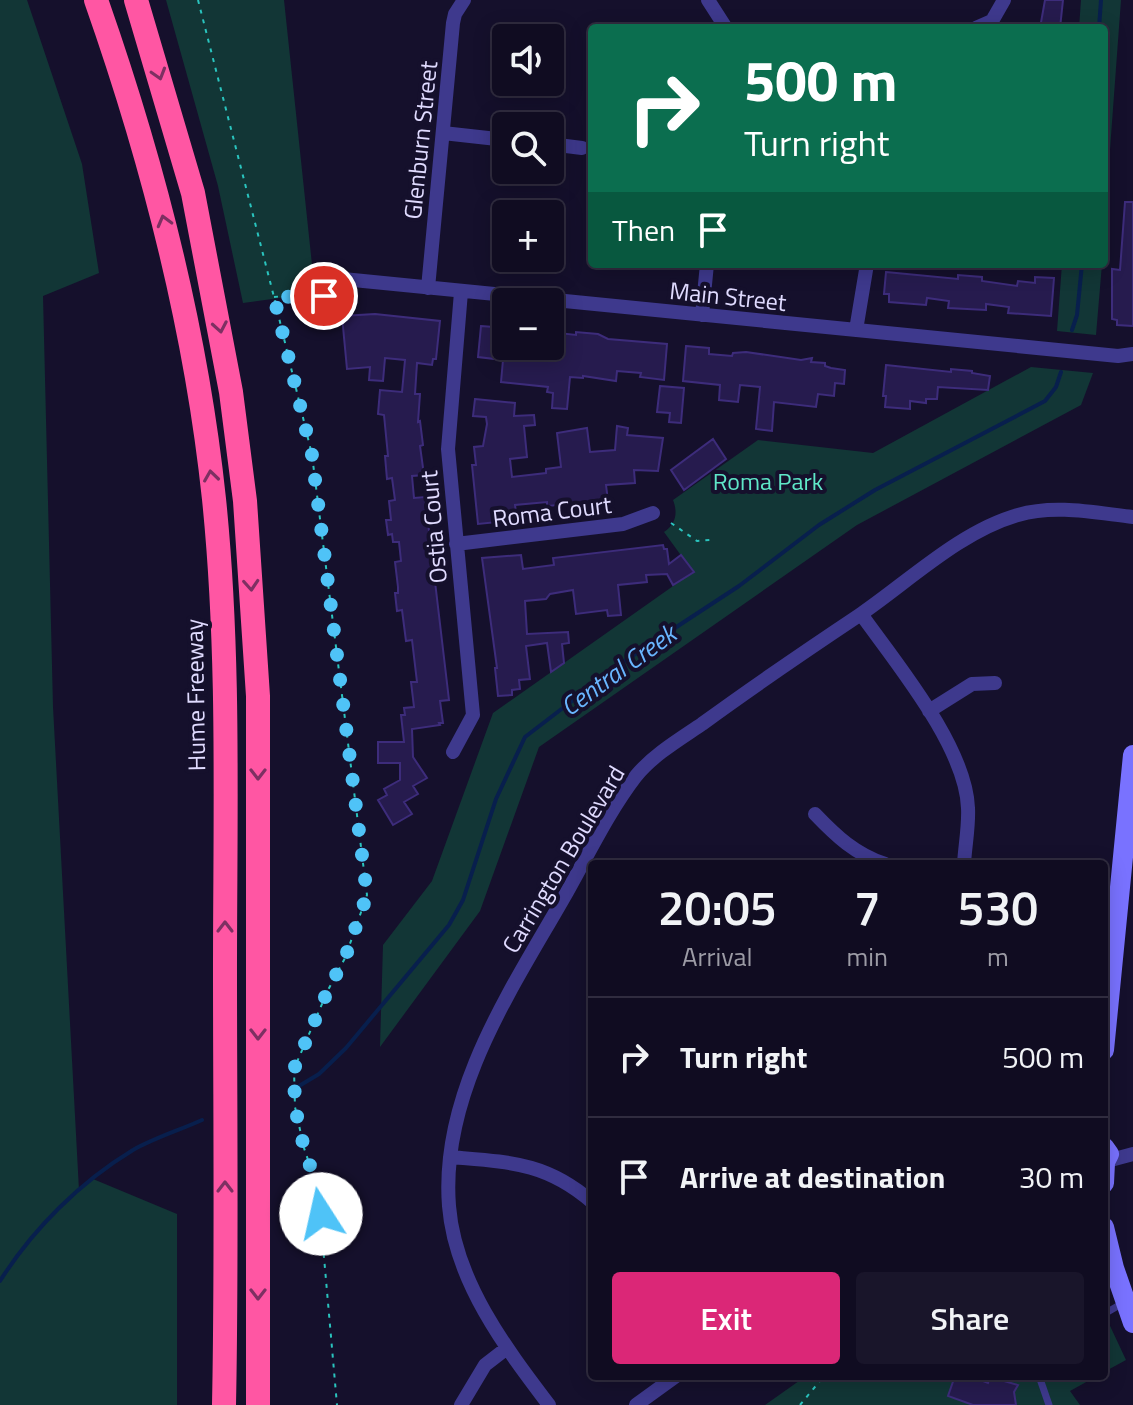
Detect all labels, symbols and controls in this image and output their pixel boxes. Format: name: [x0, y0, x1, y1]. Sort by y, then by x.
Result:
map controls: [492, 24, 564, 360]
button: sound: [492, 24, 564, 96]
text: 500 m: [744, 38, 897, 123]
icon: right: [612, 56, 716, 160]
street label: Glenburn Street: [394, 58, 446, 221]
one-way arrow: [150, 67, 166, 81]
button: search: [492, 112, 564, 184]
text: Turn right: [744, 115, 889, 170]
button: +: [492, 200, 564, 272]
text: Then: [612, 207, 675, 253]
icon: arrive: [691, 208, 735, 252]
one-way arrow: [157, 214, 173, 228]
pin: [290, 262, 358, 330]
street label: Main Street: [668, 272, 789, 320]
icon: arrive: [302, 274, 346, 318]
button: −: [492, 288, 564, 360]
one-way arrow: [210, 320, 227, 334]
park label: Roma Park: [713, 463, 824, 499]
street label: Ostia Court: [410, 469, 456, 585]
one-way arrow: [202, 470, 219, 483]
street label: Roma Court: [490, 486, 614, 536]
one-way arrow: [242, 579, 259, 592]
water label: Central Creek: [552, 613, 687, 725]
street label: Hume Freeway: [176, 618, 214, 771]
street label: Carrington Boulevard: [493, 758, 633, 960]
one-way arrow: [249, 768, 267, 781]
text: 20:05: [658, 871, 777, 944]
text: 7: [854, 871, 881, 944]
text: 530: [958, 871, 1038, 944]
one-way arrow: [216, 920, 234, 933]
text: Arrival: [682, 937, 752, 976]
text: min: [846, 937, 888, 976]
text: m: [987, 937, 1009, 976]
one-way arrow: [249, 1028, 267, 1041]
text: Turn right: [680, 1034, 808, 1080]
text: 500 m: [1002, 1034, 1084, 1080]
icon: right: [612, 1035, 656, 1079]
text: Arrive at destination: [680, 1154, 945, 1200]
text: 30 m: [1019, 1154, 1084, 1200]
icon: arrive: [612, 1155, 656, 1199]
position arrow: [279, 1172, 363, 1256]
one-way arrow: [216, 1180, 234, 1193]
button: Exit: [612, 1272, 840, 1364]
button: Share: [856, 1272, 1084, 1364]
one-way arrow: [249, 1288, 267, 1301]

